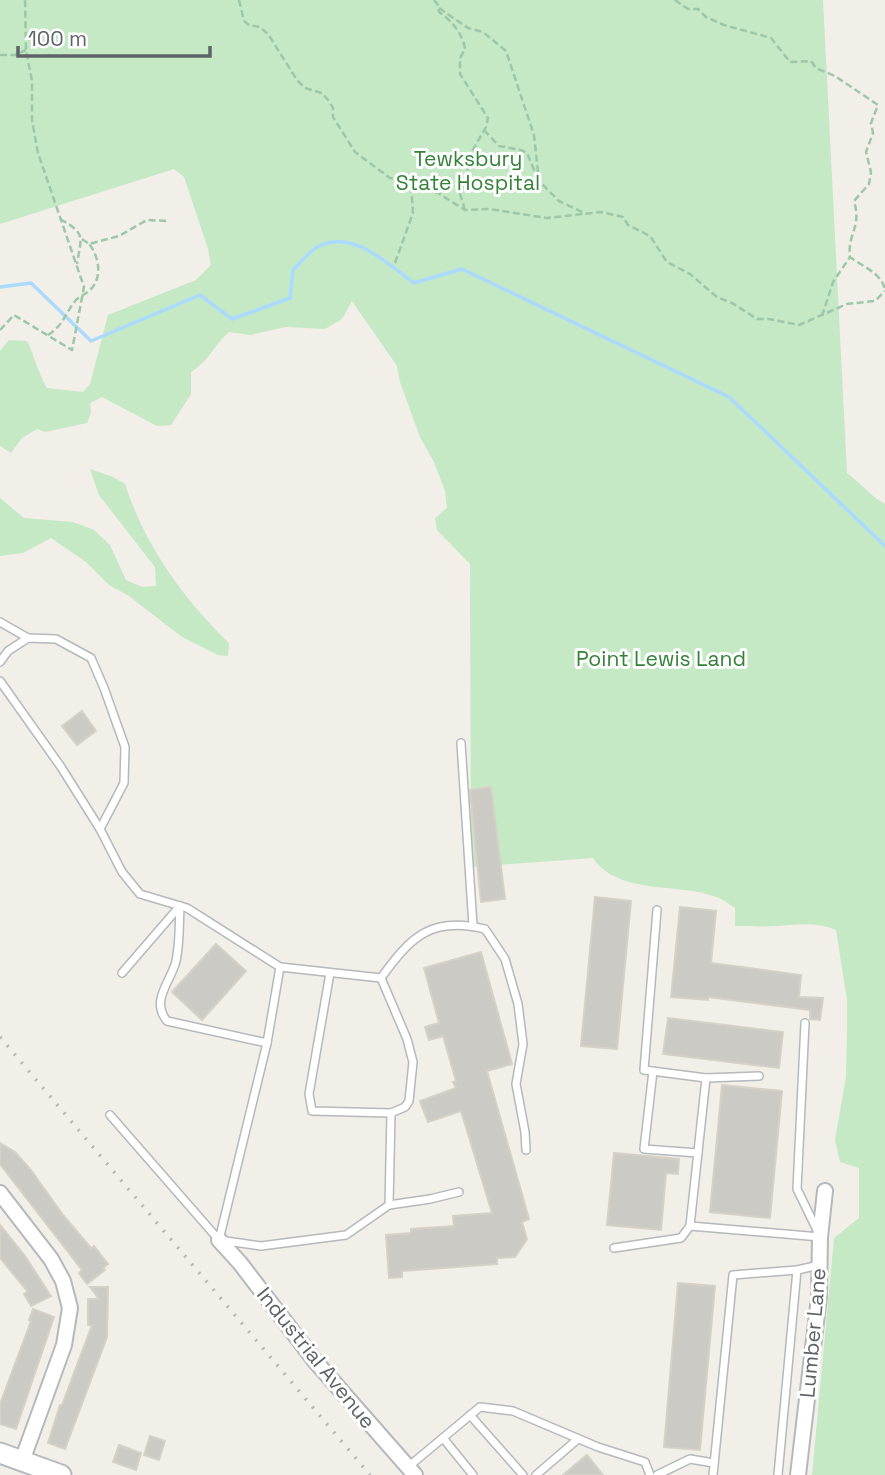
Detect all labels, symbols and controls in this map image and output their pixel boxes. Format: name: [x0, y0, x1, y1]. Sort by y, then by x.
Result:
scale bar: [18, 14, 210, 58]
text: 100 m: [28, 25, 87, 52]
park label: Tewksbury State Hospital: [396, 145, 540, 196]
park label: Point Lewis Land: [576, 645, 746, 672]
street label: Lumber Lane: [793, 1267, 832, 1399]
street label: Industrial Avenue: [251, 1281, 382, 1434]

